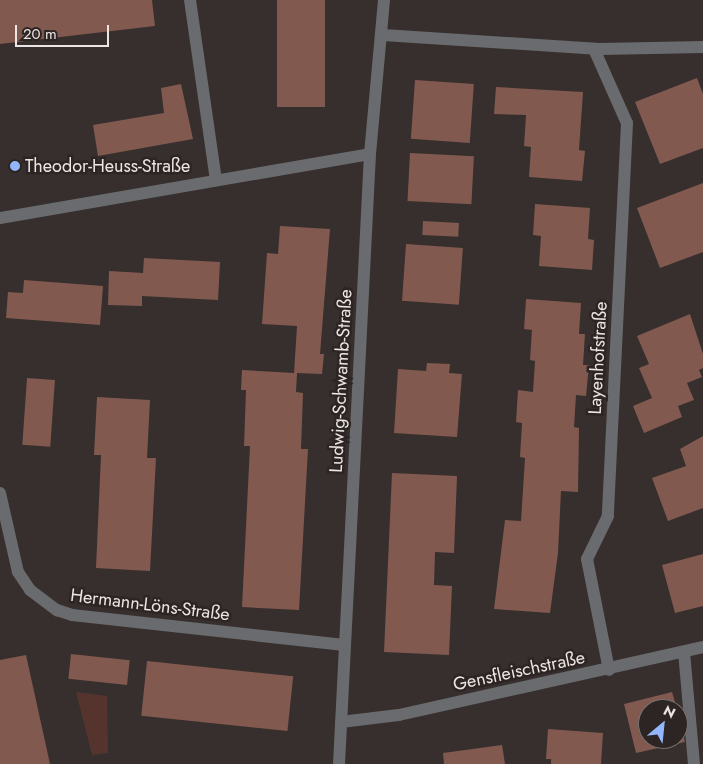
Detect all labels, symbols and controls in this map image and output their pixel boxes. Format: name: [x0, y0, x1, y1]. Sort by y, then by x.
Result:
scale bar: [18, 15, 111, 47]
text: 20 m: [23, 23, 57, 45]
place label: Theodor-Heuss-Straße: [25, 155, 190, 177]
marker: Theodor-Heuss-Straße: [9, 160, 21, 172]
street label: Ludwig-Schwamb-Straße: [325, 289, 357, 473]
street label: Layenhofstraße: [584, 301, 612, 415]
street label: Hermann-Löns-Straße: [69, 584, 231, 626]
street label: Gensfleischstraße: [451, 646, 587, 696]
north arrow: [638, 699, 688, 749]
text: N: [660, 700, 679, 723]

